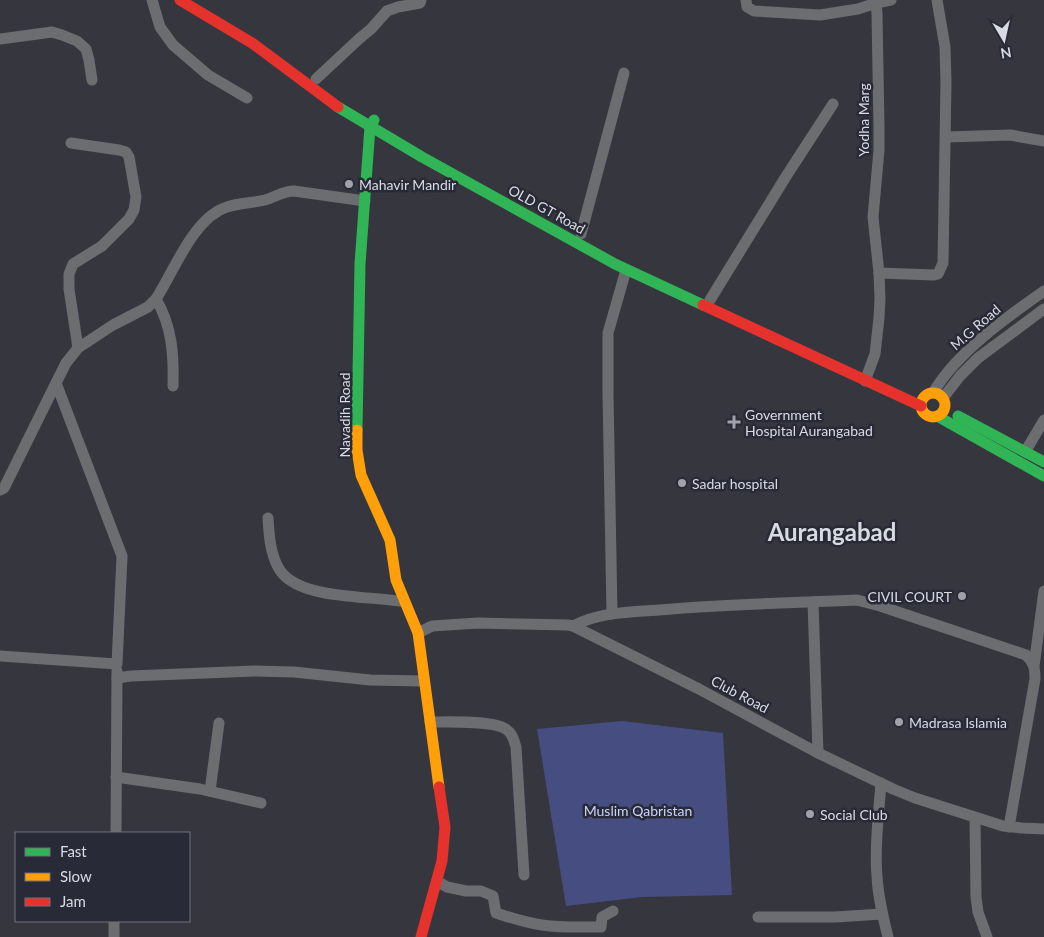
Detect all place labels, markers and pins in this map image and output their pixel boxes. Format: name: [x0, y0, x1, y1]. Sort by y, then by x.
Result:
place label: Mahavir Mandir: [359, 176, 456, 193]
marker: Mahavir Mandir: [343, 178, 355, 190]
place label: Government Hospital Aurangabad: [745, 406, 873, 439]
marker: Government Hospital Aurangabad: [727, 415, 741, 429]
place label: Sadar hospital: [692, 475, 778, 492]
marker: Sadar hospital: [676, 477, 688, 489]
place label: CIVIL COURT: [868, 588, 953, 605]
marker: CIVIL COURT: [956, 590, 968, 602]
place label: Madrasa Islamia: [909, 714, 1007, 731]
marker: Madrasa Islamia: [893, 716, 905, 728]
place label: Social Club: [820, 806, 888, 823]
marker: Social Club: [804, 808, 816, 820]

